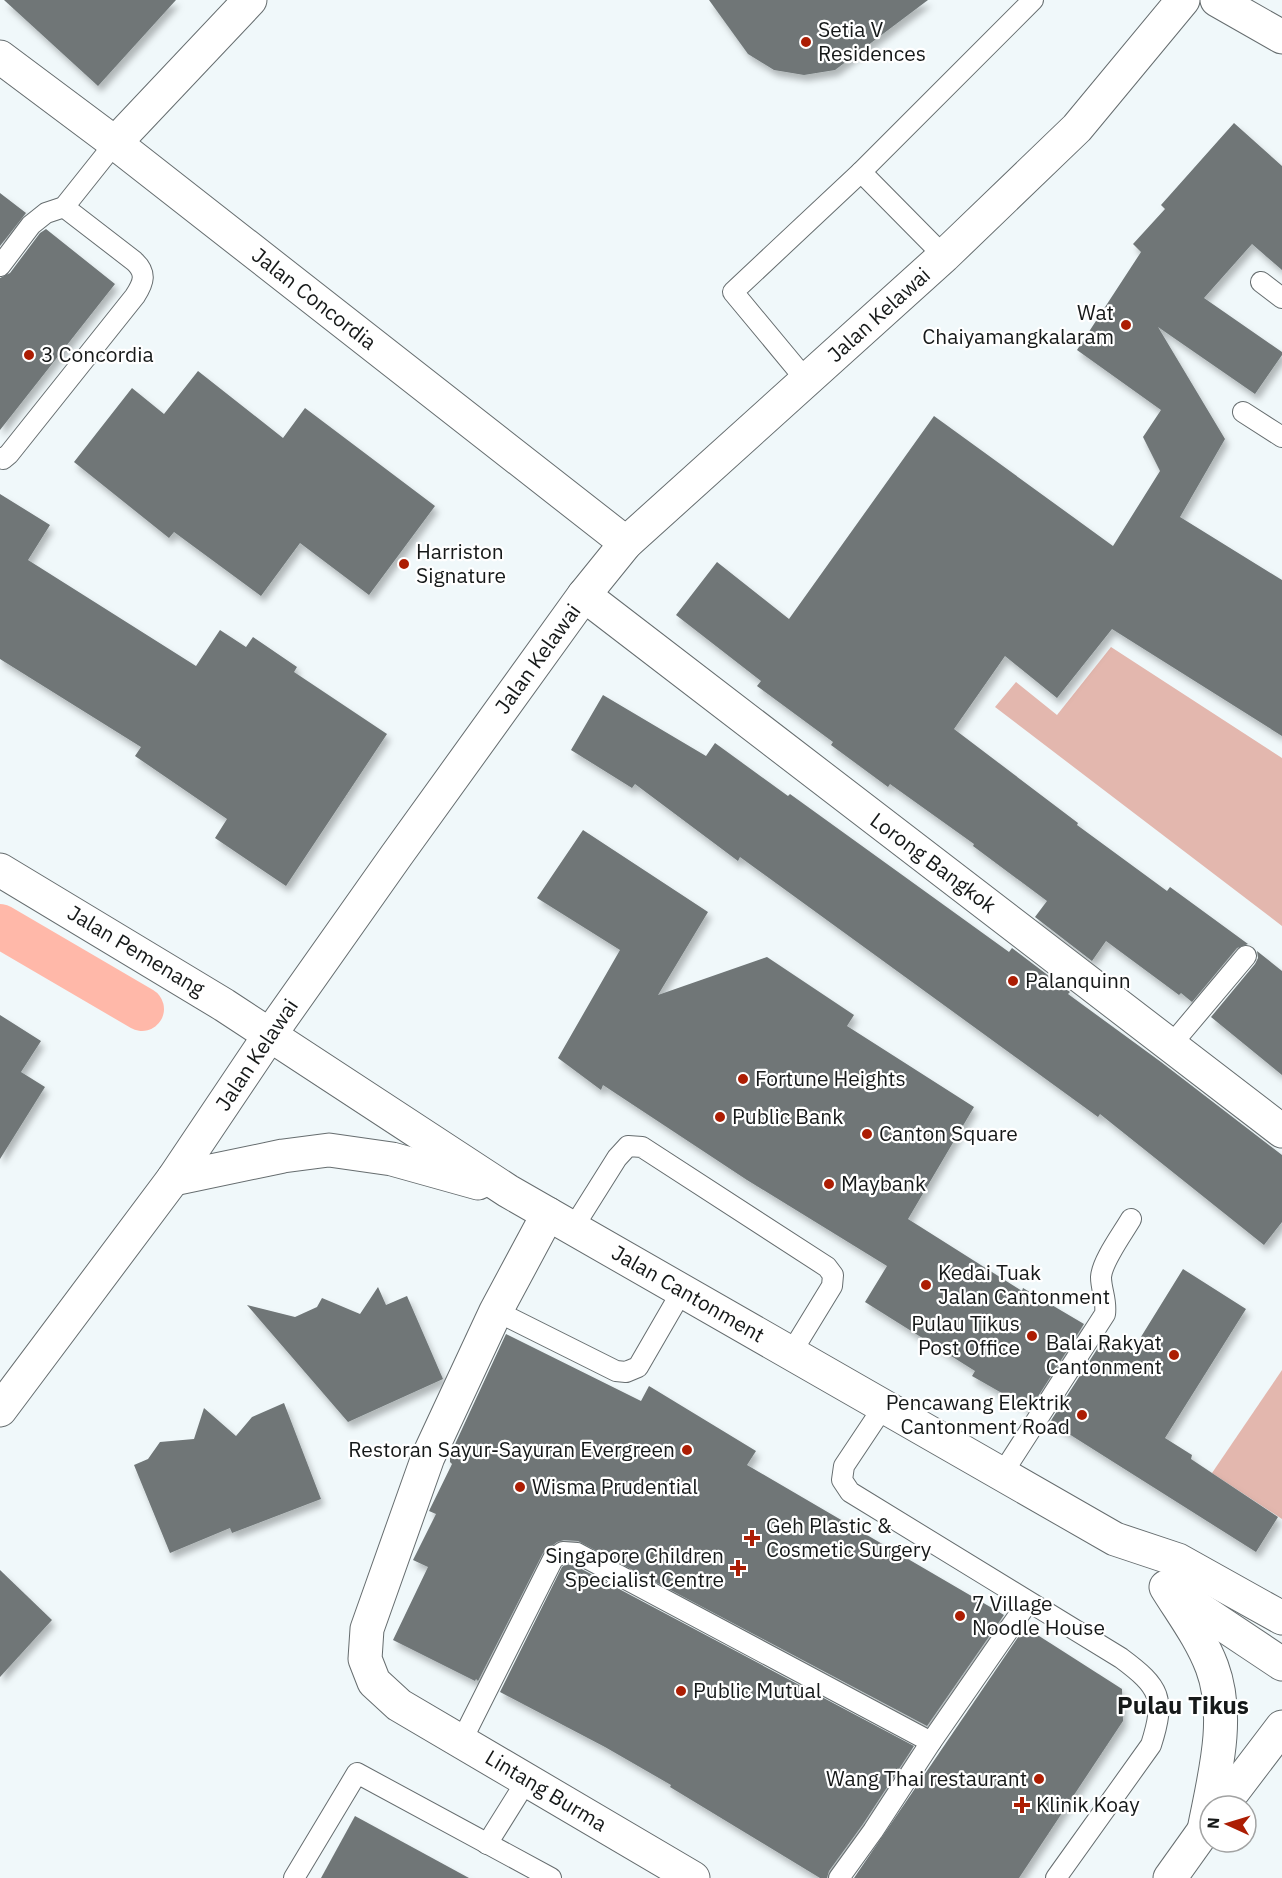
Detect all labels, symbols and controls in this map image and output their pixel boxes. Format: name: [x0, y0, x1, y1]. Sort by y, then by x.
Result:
place label: Setia V Residences: [818, 15, 926, 67]
marker: Setia V Residences: [799, 35, 813, 49]
street label: Jalan Concordia: [247, 241, 383, 356]
street label: Jalan Kelawai: [821, 261, 936, 368]
place label: Wat Chaiyamangkalaram: [922, 298, 1114, 350]
marker: Wat Chaiyamangkalaram: [1119, 318, 1133, 332]
place label: 3 Concordia: [41, 340, 154, 368]
marker: 3 Concordia: [22, 348, 36, 362]
place label: Harriston Signature: [416, 537, 506, 589]
marker: Harriston Signature: [397, 557, 411, 571]
street label: Jalan Kelawai: [488, 598, 587, 719]
street label: Lorong Bangkok: [865, 806, 1002, 919]
street label: Jalan Pemenang: [63, 898, 210, 1002]
place label: Palanquinn: [1025, 966, 1131, 994]
marker: Palanquinn: [1006, 974, 1020, 988]
street label: Jalan Kelawai: [208, 993, 304, 1116]
place label: Fortune Heights: [755, 1064, 906, 1092]
marker: Fortune Heights: [736, 1072, 750, 1086]
place label: Public Bank: [732, 1102, 843, 1130]
marker: Public Bank: [713, 1110, 727, 1124]
place label: Canton Square: [879, 1119, 1018, 1147]
marker: Canton Square: [860, 1127, 874, 1141]
place label: Maybank: [841, 1169, 926, 1197]
marker: Maybank: [822, 1177, 836, 1191]
street label: Jalan Cantonment: [607, 1238, 770, 1348]
place label: Kedai Tuak Jalan Cantonment: [938, 1258, 1110, 1310]
marker: Kedai Tuak Jalan Cantonment: [919, 1278, 933, 1292]
place label: Pulau Tikus Post Office: [911, 1309, 1020, 1361]
place label: Balai Rakyat Cantonment: [1046, 1328, 1162, 1380]
marker: Pulau Tikus Post Office: [1025, 1329, 1039, 1343]
marker: Balai Rakyat Cantonment: [1167, 1348, 1181, 1362]
place label: Pencawang Elektrik Cantonment Road: [886, 1388, 1070, 1440]
marker: Pencawang Elektrik Cantonment Road: [1075, 1408, 1089, 1422]
place label: Restoran Sayur-Sayuran Evergreen: [348, 1435, 675, 1463]
marker: Restoran Sayur-Sayuran Evergreen: [680, 1443, 694, 1457]
place label: Wisma Prudential: [532, 1472, 698, 1500]
marker: Wisma Prudential: [513, 1480, 527, 1494]
place label: Geh Plastic & Cosmetic Surgery: [766, 1511, 932, 1563]
marker: Geh Plastic & Cosmetic Surgery: [743, 1529, 761, 1547]
place label: Singapore Children Specialist Centre: [545, 1541, 724, 1593]
marker: Singapore Children Specialist Centre: [729, 1559, 747, 1577]
place label: 7 Village Noodle House: [972, 1589, 1105, 1641]
marker: 7 Village Noodle House: [953, 1609, 967, 1623]
place label: Public Mutual: [693, 1676, 822, 1704]
marker: Public Mutual: [674, 1684, 688, 1698]
district label: Pulau Tikus: [1117, 1689, 1249, 1721]
street label: Lintang Burma: [481, 1743, 613, 1837]
place label: Wang Thai restaurant: [826, 1764, 1027, 1792]
marker: Wang Thai restaurant: [1032, 1772, 1046, 1786]
place label: Klinik Koay: [1036, 1790, 1140, 1818]
north arrow: [1198, 1794, 1258, 1854]
marker: Klinik Koay: [1013, 1796, 1031, 1814]
text: N: [1203, 1816, 1223, 1829]

